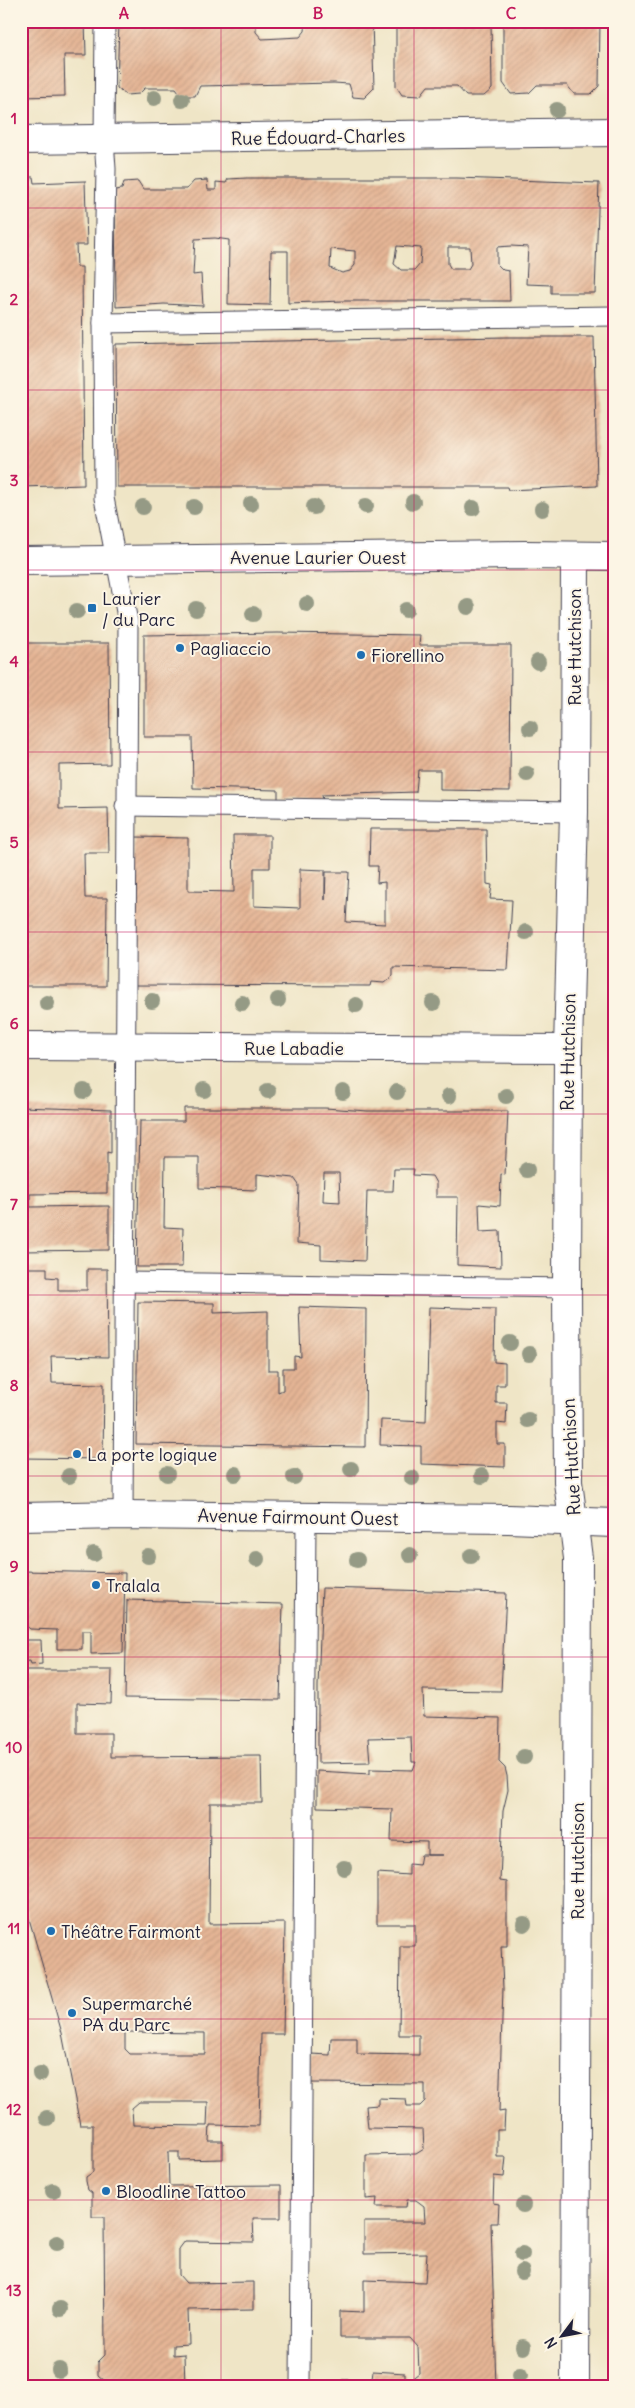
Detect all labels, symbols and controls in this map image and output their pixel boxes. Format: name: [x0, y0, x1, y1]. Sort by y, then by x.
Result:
text: A: [119, 3, 129, 23]
text: B: [313, 3, 324, 23]
text: C: [506, 3, 517, 23]
text: 1: [11, 108, 17, 128]
street label: Rue Édouard-Charles: [231, 124, 405, 150]
text: 2: [10, 289, 19, 309]
text: 3: [9, 470, 19, 490]
street label: Avenue Laurier Ouest: [230, 546, 406, 569]
place label: Laurier / du Parc: [102, 587, 175, 631]
street label: Rue Hutchison: [563, 588, 586, 706]
marker: Laurier / du Parc: [86, 602, 98, 614]
place label: Pagliaccio: [190, 637, 271, 660]
marker: Pagliaccio: [174, 642, 186, 654]
place label: Fiorellino: [371, 644, 444, 667]
marker: Fiorellino: [355, 649, 367, 661]
text: 4: [9, 651, 19, 671]
text: 5: [9, 832, 19, 852]
street label: Rue Hutchison: [555, 993, 581, 1111]
text: 6: [9, 1013, 19, 1033]
street label: Rue Labadie: [244, 1037, 344, 1060]
text: 7: [10, 1194, 18, 1214]
text: 8: [9, 1375, 19, 1395]
street label: Rue Hutchison: [556, 1398, 586, 1516]
place label: La porte logique: [87, 1443, 217, 1466]
marker: La porte logique: [71, 1448, 83, 1460]
street label: Avenue Fairmount Ouest: [197, 1504, 399, 1530]
text: 9: [9, 1556, 19, 1576]
place label: Tralala: [106, 1574, 160, 1597]
marker: Tralala: [90, 1579, 102, 1591]
text: 10: [6, 1737, 22, 1757]
street label: Rue Hutchison: [566, 1802, 589, 1920]
text: 11: [8, 1918, 20, 1938]
place label: Théâtre Fairmont: [61, 1920, 201, 1943]
marker: Théâtre Fairmont: [45, 1925, 57, 1937]
place label: Supermarché PA du Parc: [82, 1992, 192, 2036]
marker: Supermarché PA du Parc: [66, 2007, 78, 2019]
text: 12: [6, 2099, 22, 2119]
place label: Bloodline Tattoo: [116, 2180, 246, 2203]
marker: Bloodline Tattoo: [100, 2185, 112, 2197]
text: 13: [6, 2280, 22, 2300]
north arrow: [538, 2310, 588, 2360]
text: N: [541, 2334, 561, 2352]

